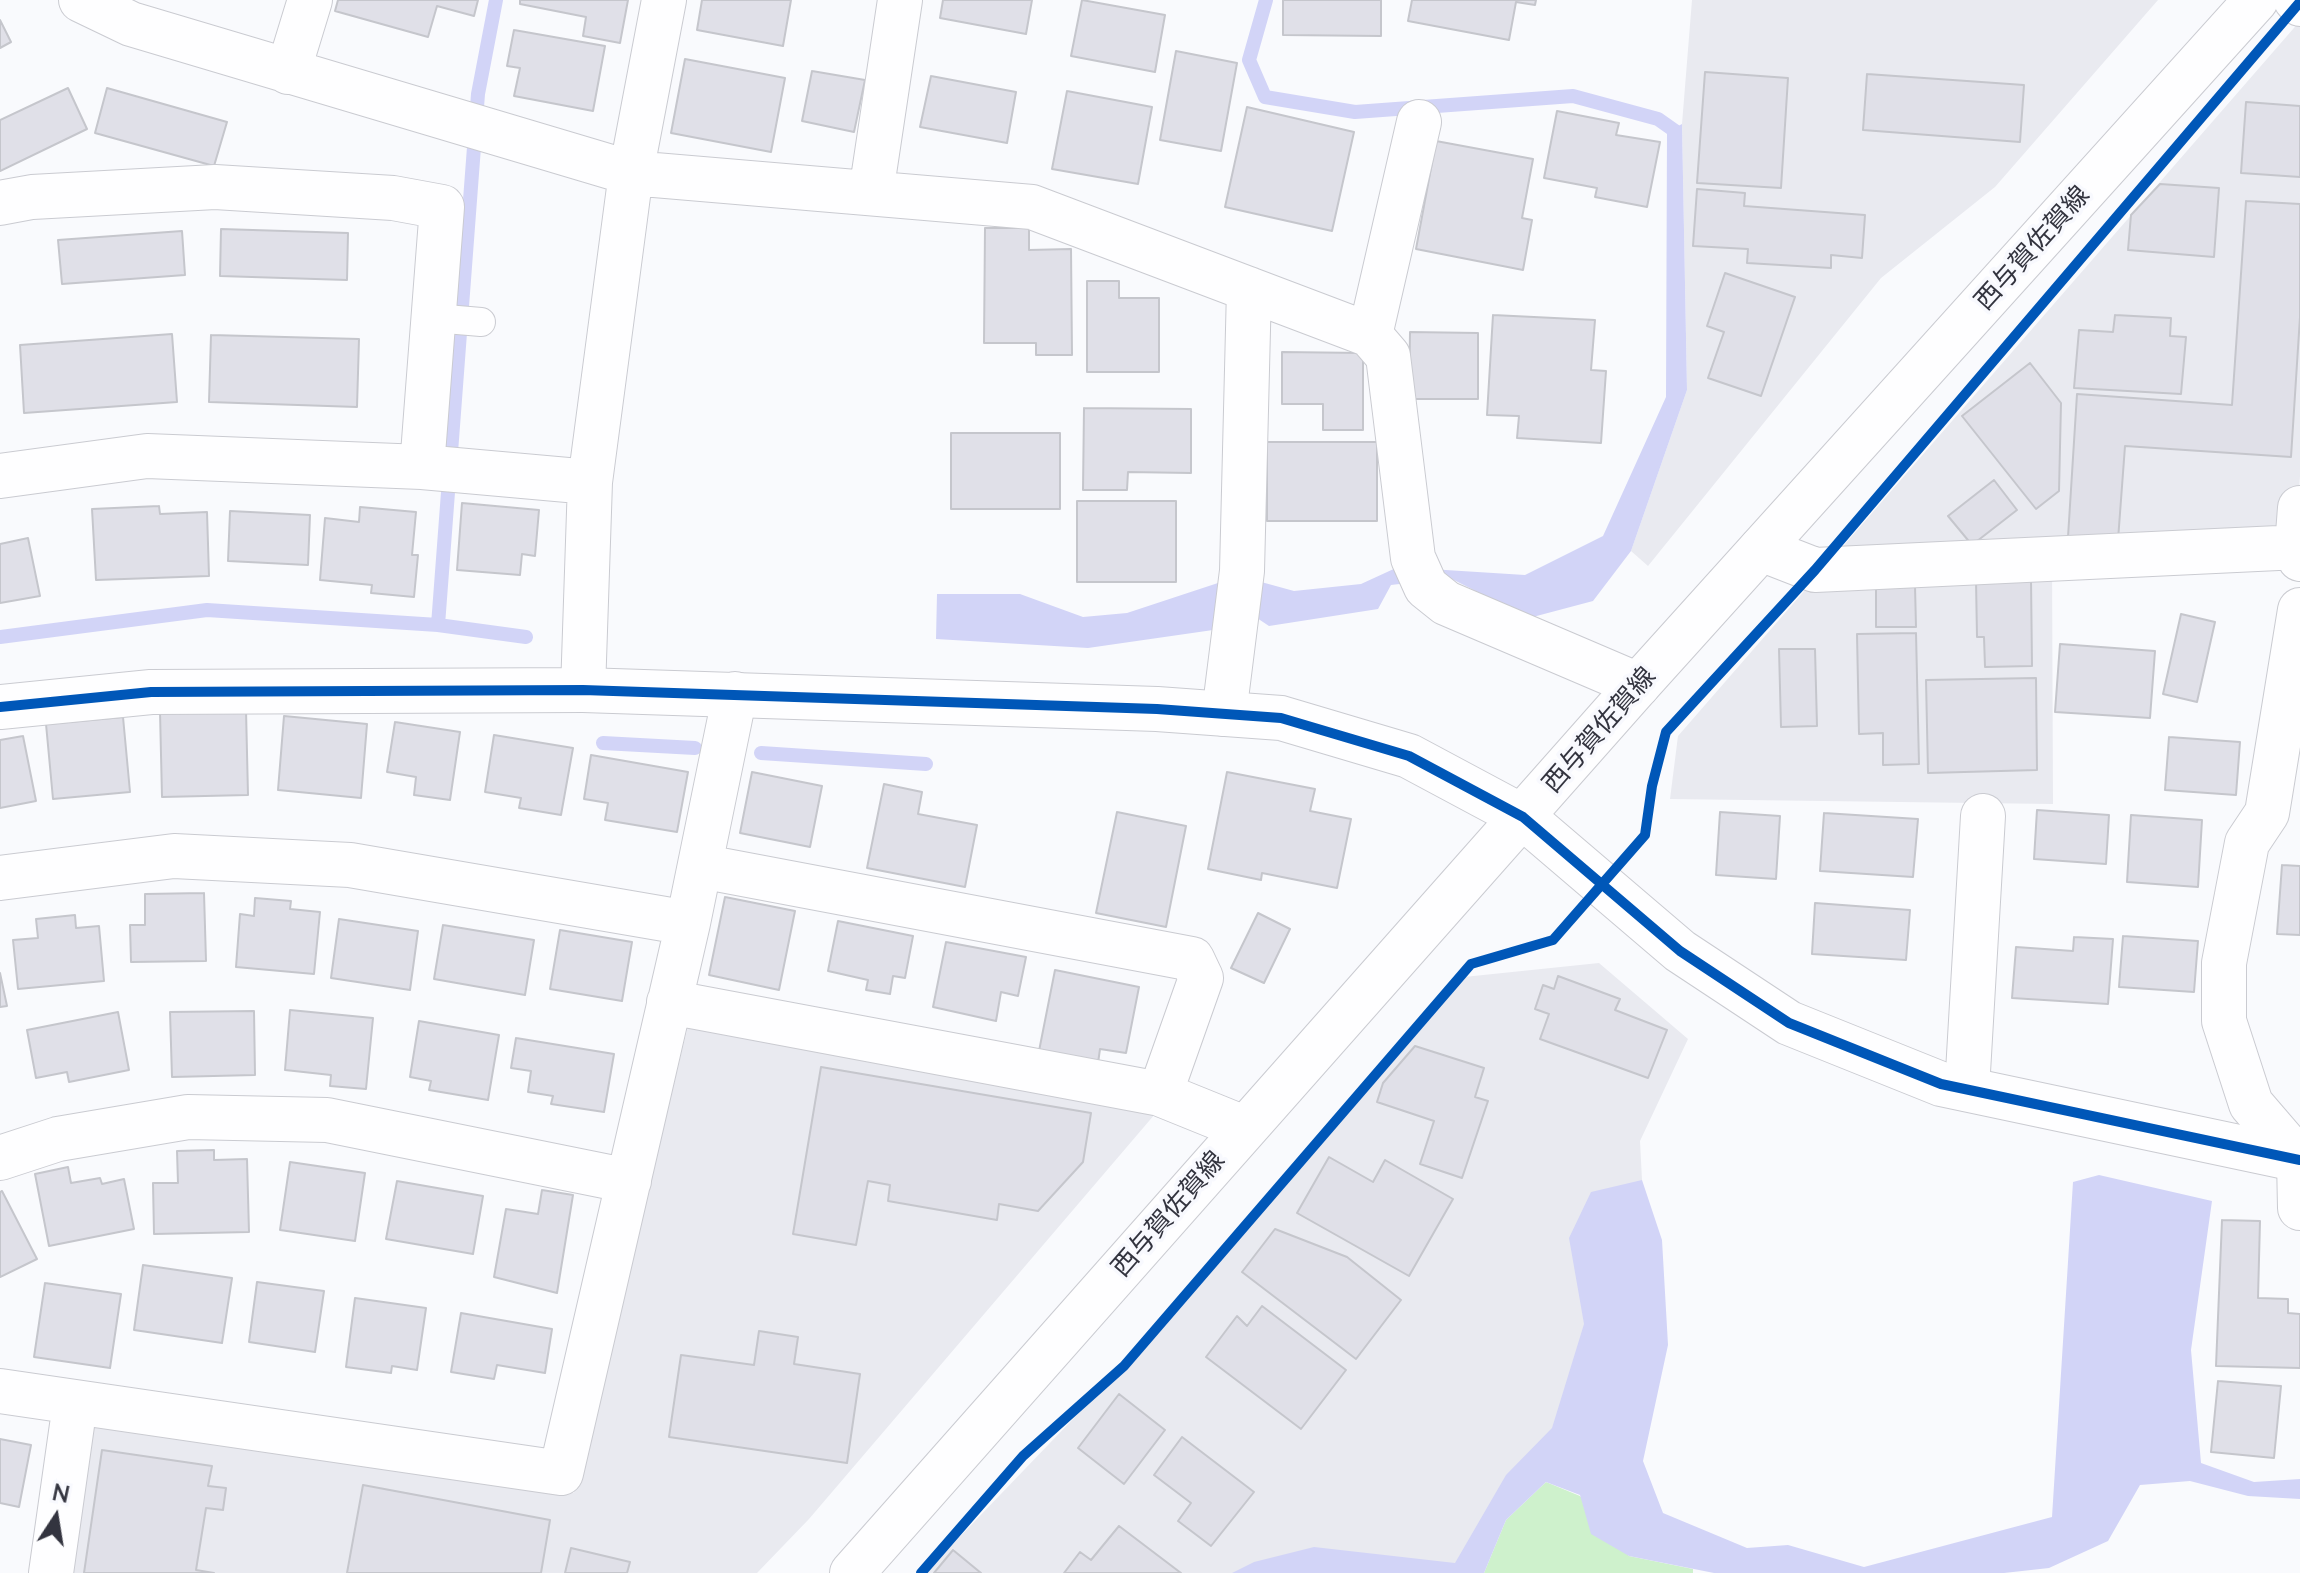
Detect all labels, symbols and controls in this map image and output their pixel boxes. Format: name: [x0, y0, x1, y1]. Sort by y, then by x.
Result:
street label: 西与賀佐賀線: [1968, 180, 2096, 316]
street label: 西与賀佐賀線: [1536, 661, 1662, 799]
street label: 西与賀佐賀線: [1105, 1145, 1231, 1283]
north arrow: [16, 1477, 96, 1557]
text: N: [50, 1478, 72, 1508]

